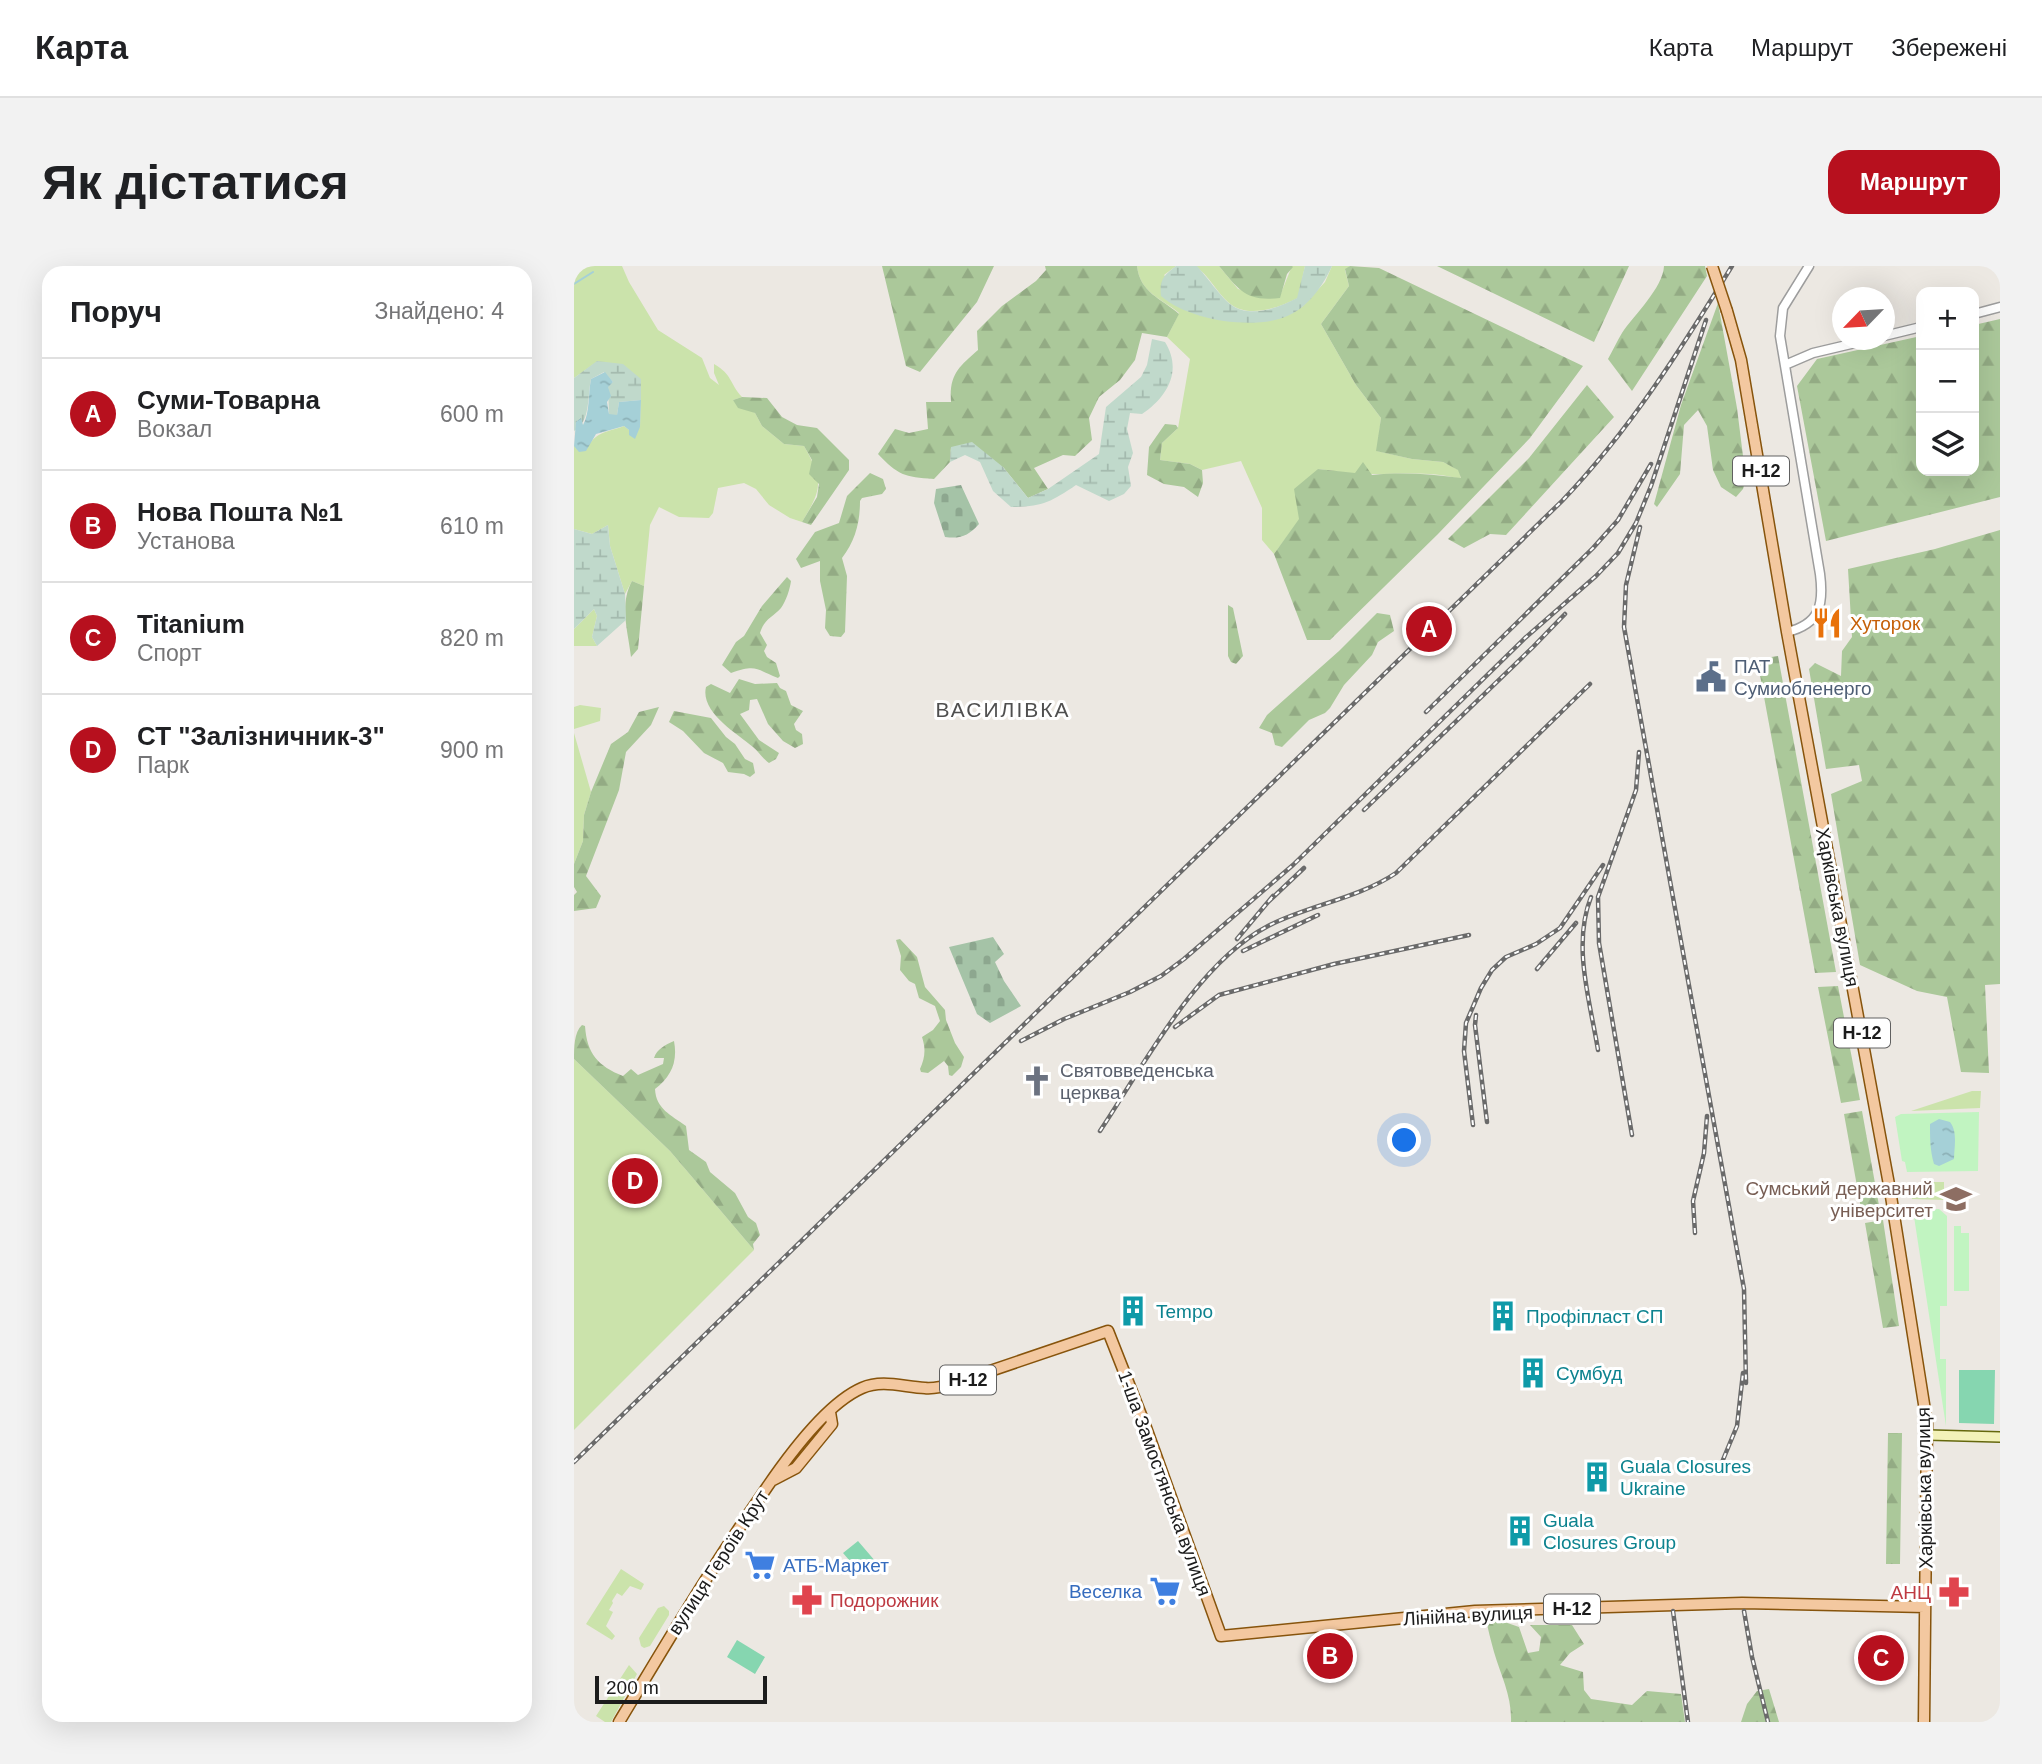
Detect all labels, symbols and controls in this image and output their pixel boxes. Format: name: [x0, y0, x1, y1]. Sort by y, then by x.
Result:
text: Карта: [35, 29, 128, 66]
text: Карта: [1649, 34, 1713, 61]
text: Маршрут: [1751, 34, 1853, 61]
text: Збережені: [1891, 34, 2007, 61]
button: Маршрут: [1828, 150, 2000, 214]
text: Як дістатися: [42, 155, 349, 209]
north arrow: [1832, 287, 1895, 350]
map controls: [1916, 287, 1979, 476]
button: +: [1916, 287, 1979, 350]
text: Поруч: [70, 295, 162, 328]
text: Знайдено: 4: [374, 298, 504, 324]
button: −: [1916, 350, 1979, 413]
text: Суми-Товарна: [137, 385, 320, 415]
text: A: [85, 401, 101, 427]
text: 600 m: [440, 401, 504, 427]
button: layers: [1916, 413, 1979, 476]
text: Вокзал: [137, 416, 212, 442]
road number: Н-12: [1733, 456, 1789, 486]
text: Нова Пошта №1: [137, 497, 343, 527]
text: B: [85, 513, 101, 539]
text: 610 m: [440, 513, 504, 539]
text: Установа: [137, 528, 235, 554]
pin: A: [1406, 603, 1452, 655]
restaurant icon: Хуторок: [1810, 606, 1844, 640]
text: Titanium: [137, 609, 245, 639]
place label: Хуторок: [1850, 613, 1921, 634]
text: C: [85, 625, 101, 651]
text: 820 m: [440, 625, 504, 651]
text: Спорт: [137, 640, 202, 666]
place label: ПАТ Сумиобленерго: [1734, 656, 1872, 699]
public building icon: ПАТ Сумиобленерго: [1694, 660, 1728, 694]
district label: ВАСИЛІВКА: [936, 698, 1070, 721]
text: СТ "Залізничник-3": [137, 721, 385, 751]
text: D: [85, 737, 101, 763]
text: 900 m: [440, 737, 504, 763]
text: Парк: [137, 752, 189, 778]
street label: Харківська вулиця: [1812, 826, 1863, 989]
road number: Н-12: [1834, 1018, 1890, 1048]
place label: Святовведенська церква: [1060, 1060, 1214, 1103]
church icon: Святовведенська церква: [1020, 1064, 1054, 1098]
your location: [1387, 1123, 1421, 1157]
pin: D: [612, 1155, 658, 1207]
place label: Сумський державний університет: [1745, 1178, 1933, 1221]
school or university icon: Сумський державний університет: [1939, 1182, 1973, 1216]
building icon: Tempo: [1116, 1294, 1150, 1328]
building icon: Профіпласт СП: [1486, 1299, 1520, 1333]
place label: Tempo: [1156, 1301, 1213, 1322]
place label: Профіпласт СП: [1526, 1306, 1663, 1327]
building icon: Сумбуд: [1516, 1356, 1550, 1390]
place label: Сумбуд: [1556, 1363, 1622, 1384]
road number: Н-12: [940, 1366, 996, 1394]
street label: 1-ша Замостянська вулиця: [1114, 1368, 1215, 1599]
street label: Харківська вулиця: [1913, 1407, 1936, 1569]
place label: Guala Closures Ukraine: [1620, 1456, 1751, 1499]
building icon: Guala Closures Ukraine: [1580, 1460, 1614, 1494]
street label: вулиця Героїв Крут: [664, 1486, 773, 1638]
place label: Guala Closures Group: [1543, 1510, 1676, 1553]
building icon: Guala Closures Group: [1503, 1514, 1537, 1548]
supermarket icon: АТБ-Маркет: [743, 1548, 777, 1582]
place label: АТБ-Маркет: [783, 1555, 889, 1576]
supermarket icon: Веселка: [1148, 1574, 1182, 1608]
pharmacy icon: АНЦ: [1937, 1575, 1971, 1609]
place label: Веселка: [1069, 1581, 1142, 1602]
place label: АНЦ: [1891, 1582, 1931, 1603]
pharmacy icon: Подорожник: [790, 1583, 824, 1617]
place label: Подорожник: [830, 1590, 939, 1611]
road number: Н-12: [1544, 1594, 1600, 1624]
street label: Лінійна вулиця: [1403, 1602, 1533, 1629]
pin: B: [1307, 1630, 1353, 1682]
pin: C: [1858, 1632, 1904, 1684]
scale bar: [595, 1673, 766, 1705]
text: 200 m: [606, 1677, 659, 1698]

